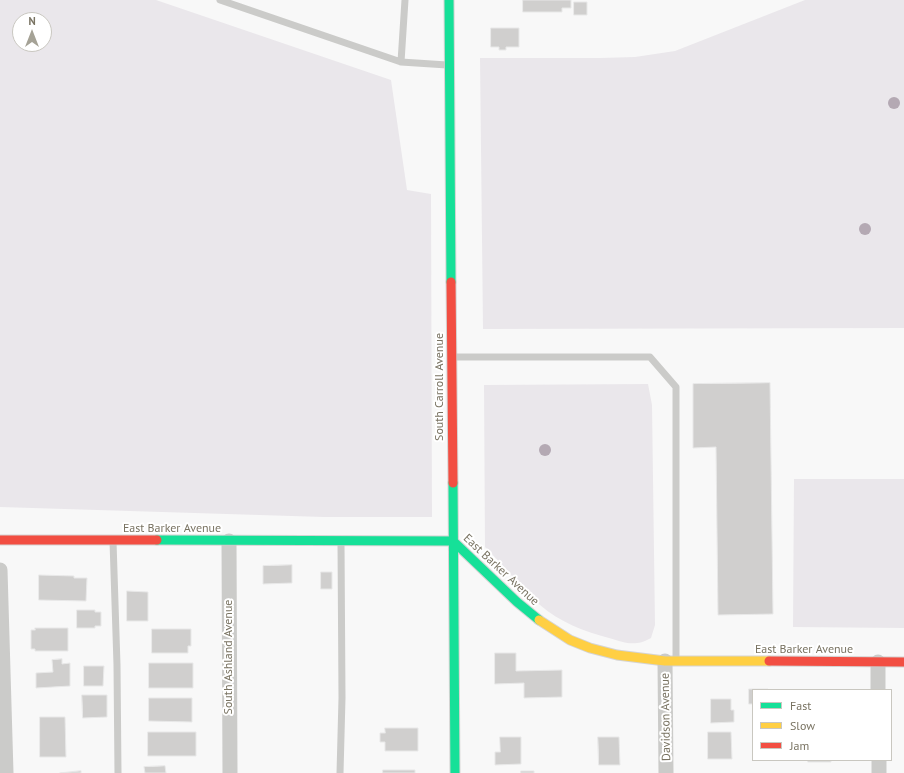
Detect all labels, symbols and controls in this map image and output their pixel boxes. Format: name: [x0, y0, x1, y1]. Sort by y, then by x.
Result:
north arrow: [12, 12, 52, 52]
text: N: [28, 14, 36, 28]
street label: South Carroll Avenue: [433, 333, 447, 441]
street label: East Barker Avenue: [123, 522, 221, 536]
street label: East Barker Avenue: [460, 531, 542, 609]
street label: South Ashland Avenue: [222, 600, 236, 714]
street label: East Barker Avenue: [755, 643, 853, 657]
street label: Davidson Avenue: [658, 673, 674, 761]
legend: [752, 689, 892, 761]
text: Fast: [790, 698, 811, 713]
text: Slow: [790, 718, 815, 733]
text: Jam: [790, 738, 809, 753]

